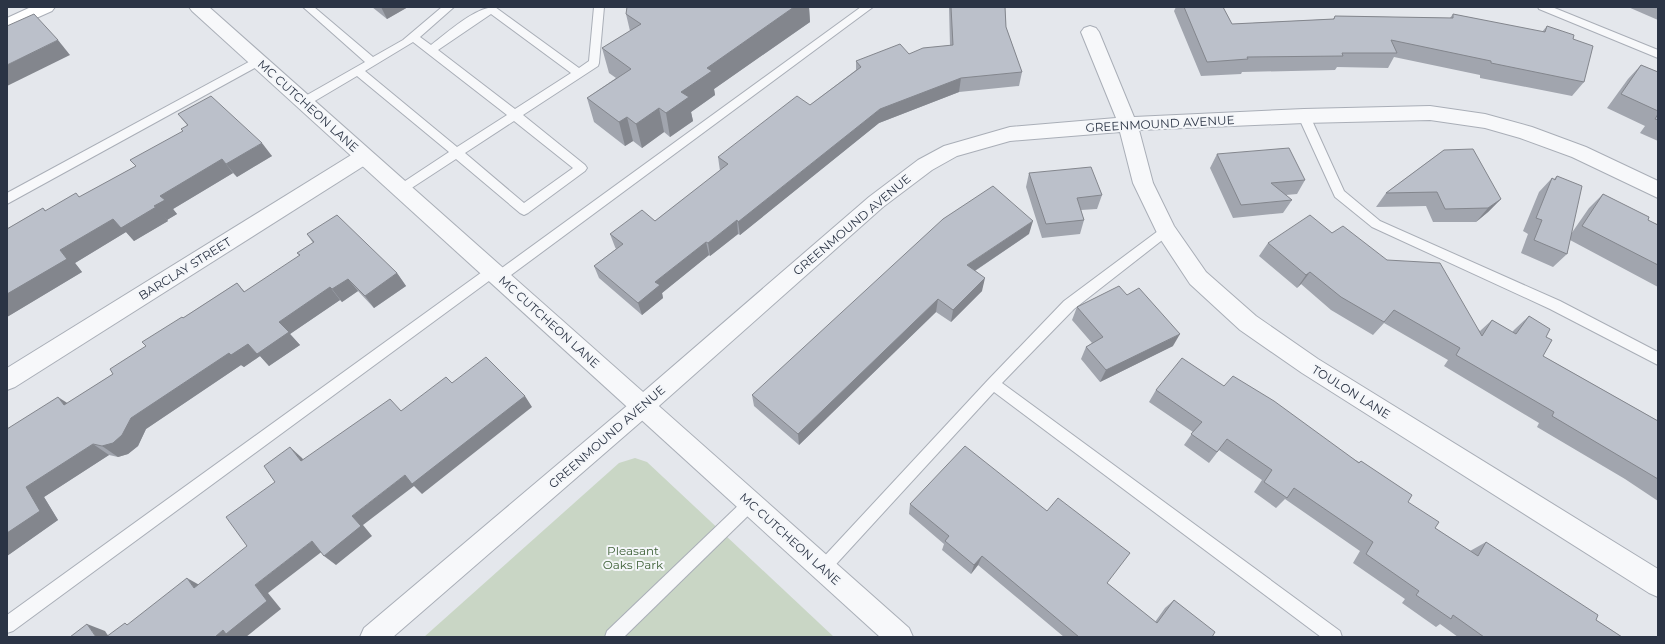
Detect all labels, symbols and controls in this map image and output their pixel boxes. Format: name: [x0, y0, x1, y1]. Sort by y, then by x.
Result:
street label: MC CUTCHEON LANE: [255, 56, 362, 155]
street label: GREENMOUND AVENUE: [1085, 112, 1235, 135]
street label: GREENMOUND AVENUE: [790, 171, 914, 278]
street label: BARCLAY STREET: [136, 234, 234, 303]
street label: MC CUTCHEON LANE: [496, 272, 603, 371]
street label: TOULON LANE: [1309, 361, 1393, 422]
street label: GREENMOUND AVENUE: [545, 382, 668, 491]
street label: MC CUTCHEON LANE: [737, 489, 844, 588]
park label: Pleasant Oaks Park: [603, 543, 664, 572]

